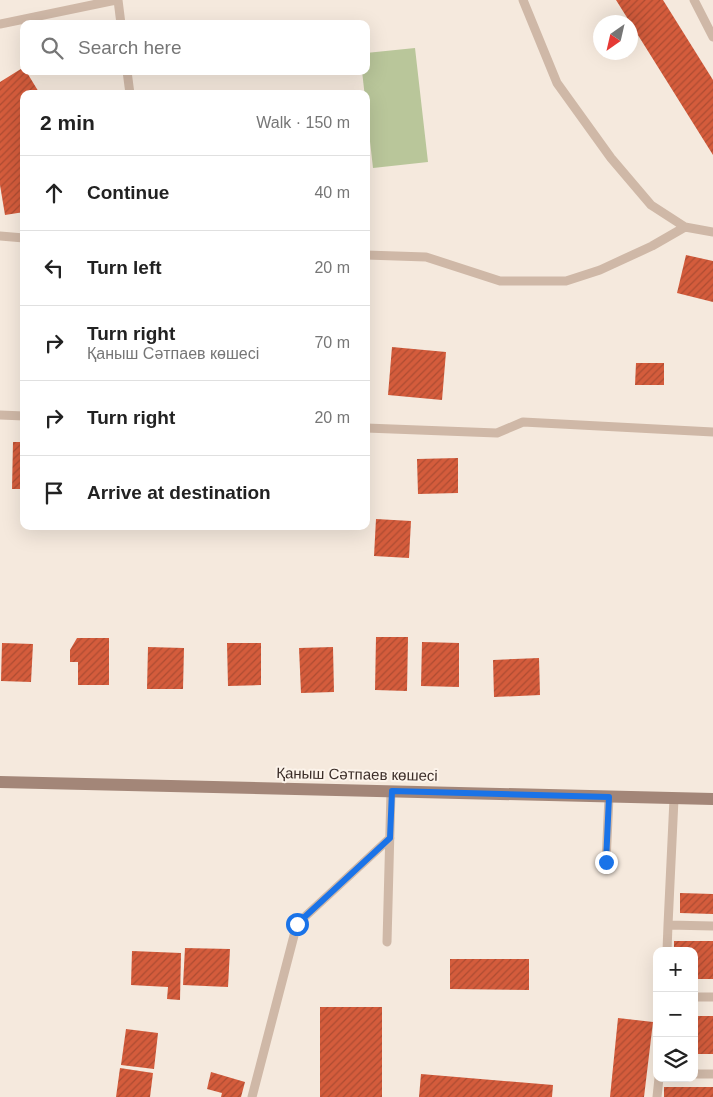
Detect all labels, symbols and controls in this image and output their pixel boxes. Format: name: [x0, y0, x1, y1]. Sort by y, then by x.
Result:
north arrow: [593, 15, 638, 60]
search box: [20, 20, 370, 75]
icon: search: [38, 34, 66, 62]
text: Search here: [78, 37, 182, 58]
text: 2 min: [40, 111, 95, 134]
text: Walk · 150 m: [256, 114, 350, 131]
icon: ahead: [40, 179, 68, 207]
text: Continue: [87, 182, 169, 203]
text: 40 m: [314, 184, 350, 201]
icon: left: [40, 254, 68, 282]
text: Turn left: [87, 257, 162, 278]
text: 20 m: [314, 259, 350, 276]
text: Turn right: [87, 323, 175, 344]
icon: right: [40, 329, 68, 357]
text: 70 m: [314, 334, 350, 351]
text: Қаныш Сәтпаев көшесі: [87, 345, 259, 362]
icon: right: [40, 404, 68, 432]
text: Turn right: [87, 407, 175, 428]
text: 20 m: [314, 409, 350, 426]
icon: arrive: [40, 479, 68, 507]
text: Arrive at destination: [87, 482, 271, 503]
street label: Қаныш Сәтпаев көшесі: [276, 764, 438, 784]
route end: [595, 851, 618, 874]
route start: [286, 913, 309, 936]
map controls: [653, 947, 698, 1082]
button: +: [653, 947, 698, 992]
button: −: [653, 992, 698, 1037]
button: layers: [653, 1037, 698, 1082]

